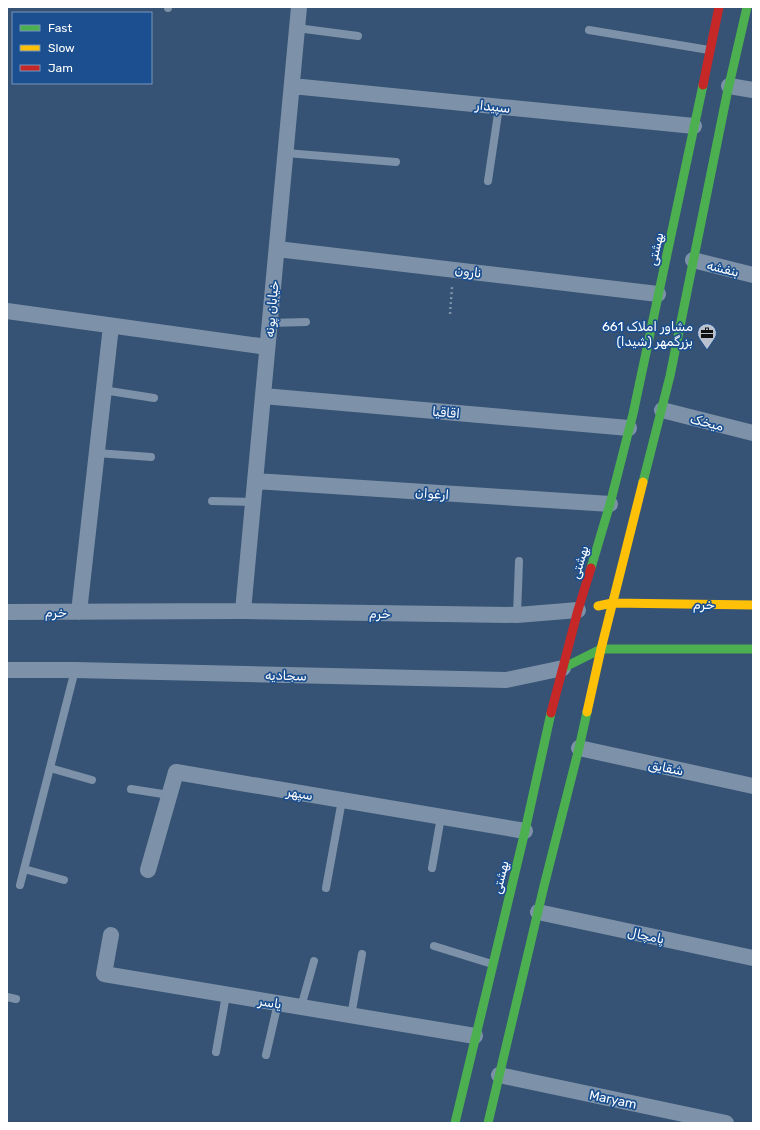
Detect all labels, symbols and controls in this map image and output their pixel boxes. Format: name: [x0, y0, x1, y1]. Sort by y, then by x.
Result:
legend: [12, 12, 152, 84]
text: Fast: [48, 21, 72, 35]
text: Slow: [48, 41, 75, 55]
text: Jam: [48, 61, 73, 75]
street label: سپیدار: [474, 97, 511, 117]
street label: بهشتی: [645, 231, 667, 267]
street label: بنفشه: [705, 257, 741, 280]
street label: نارون: [454, 262, 482, 282]
street label: خیابان پونه: [262, 280, 282, 338]
place label: مشاور املاک 661 بزرگمهر (شیدا): [602, 319, 693, 350]
office icon: مشاور املاک 661 بزرگمهر (شیدا): [696, 322, 718, 350]
street label: اقاقیا: [431, 404, 460, 421]
street label: میخک: [689, 411, 725, 434]
street label: ارغوان: [414, 485, 450, 503]
street label: بهشتی: [567, 544, 593, 581]
street label: خرم: [693, 597, 715, 613]
street label: خرم: [45, 605, 67, 621]
street label: خرم: [369, 606, 391, 622]
street label: سجادیه: [265, 668, 307, 683]
street label: شقایق: [647, 756, 685, 780]
street label: سپهر: [284, 784, 314, 804]
street label: بهشتی: [489, 859, 513, 896]
street label: پامچال: [626, 924, 666, 948]
street label: یاسر: [256, 993, 283, 1013]
street label: Maryam: [588, 1087, 638, 1112]

